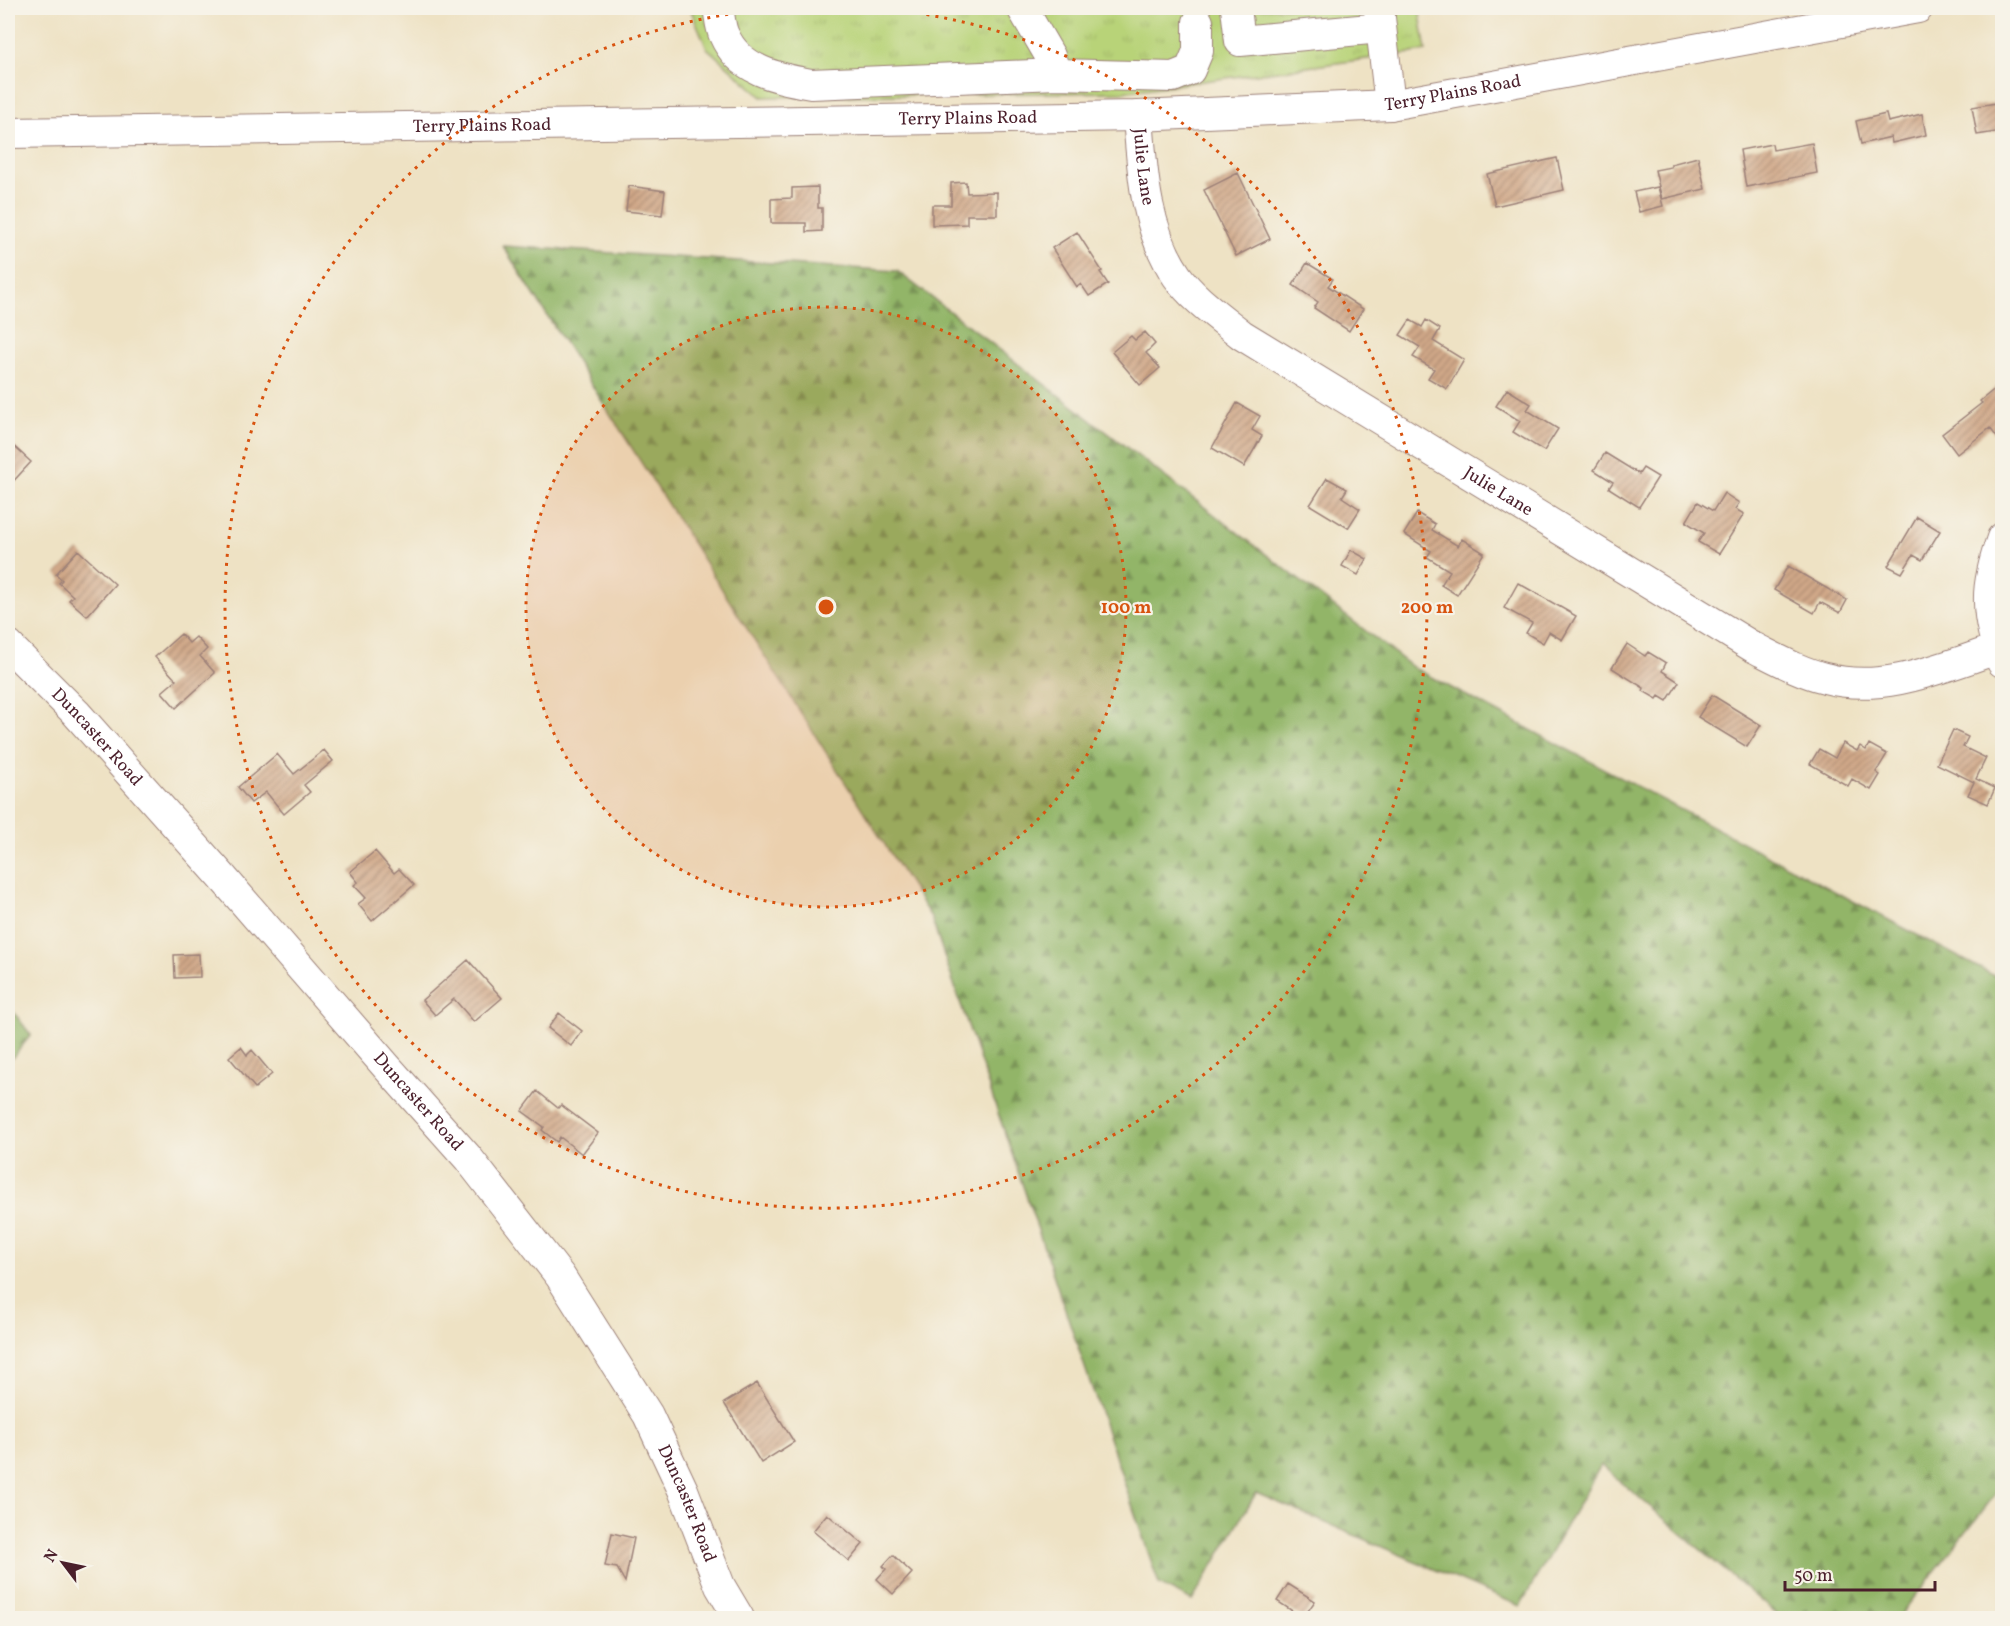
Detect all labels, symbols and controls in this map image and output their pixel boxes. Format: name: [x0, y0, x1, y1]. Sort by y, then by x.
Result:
street label: Terry Plains Road: [1384, 69, 1523, 118]
street label: Terry Plains Road: [898, 105, 1037, 132]
street label: Terry Plains Road: [412, 112, 551, 139]
street label: Julie Lane: [1126, 127, 1160, 208]
street label: Julie Lane: [1459, 461, 1538, 522]
text: 100 m: [1101, 596, 1151, 621]
text: 200 m: [1401, 596, 1453, 621]
centre of rings: [816, 597, 836, 617]
street label: Duncaster Road: [45, 682, 148, 792]
street label: Duncaster Road: [367, 1047, 469, 1157]
street label: Duncaster Road: [651, 1441, 722, 1566]
north arrow: [33, 1533, 93, 1593]
text: N: [40, 1545, 65, 1567]
scale bar: [1785, 1554, 1935, 1592]
text: 50 m: [1794, 1564, 1833, 1589]

